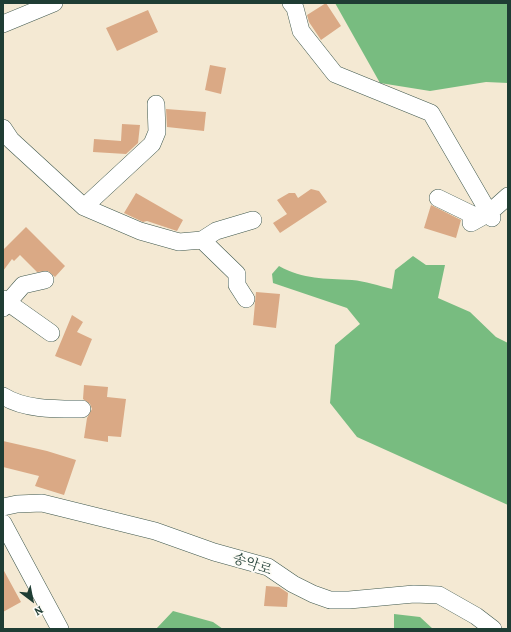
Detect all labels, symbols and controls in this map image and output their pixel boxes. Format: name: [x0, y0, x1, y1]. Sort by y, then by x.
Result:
street label: 송악로: [230, 550, 274, 580]
north arrow: [12, 580, 52, 620]
text: N: [31, 602, 46, 619]

